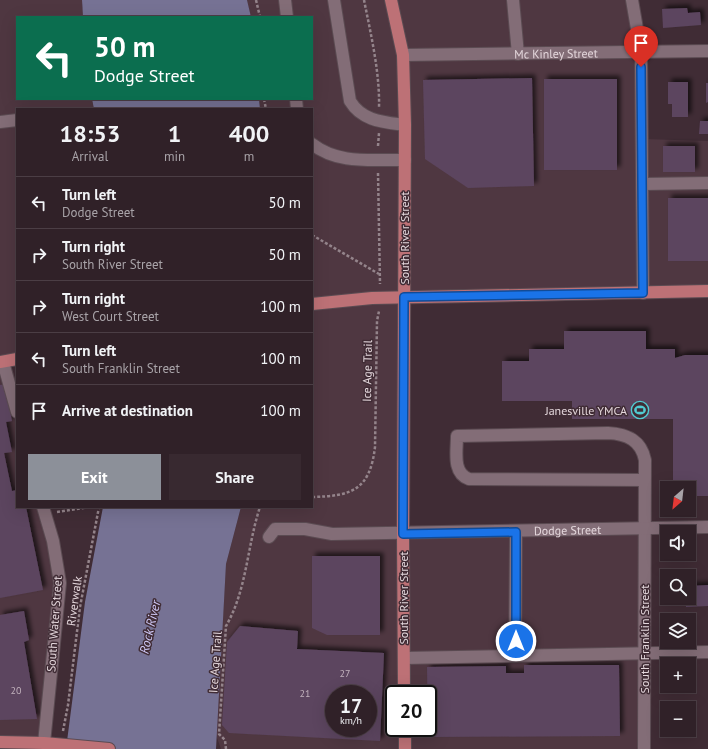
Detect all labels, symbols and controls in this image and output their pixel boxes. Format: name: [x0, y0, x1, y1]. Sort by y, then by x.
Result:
pin: [624, 26, 658, 67]
text: 50 m: [94, 28, 155, 65]
icon: left: [28, 32, 80, 84]
icon: arrive: [630, 32, 652, 54]
street label: Mc Kinley Street: [514, 45, 598, 61]
text: Dodge Street: [94, 64, 195, 87]
text: 18:53: [60, 118, 120, 149]
text: 1: [168, 118, 181, 149]
text: 400: [229, 118, 269, 149]
text: Arrival: [72, 148, 108, 165]
text: min: [164, 148, 185, 165]
text: m: [244, 148, 254, 165]
text: Turn left: [62, 185, 116, 204]
street label: South River Street: [397, 191, 412, 285]
icon: left: [28, 192, 50, 214]
text: 50 m: [268, 193, 301, 212]
text: Dodge Street: [62, 204, 135, 221]
text: Turn right: [62, 237, 125, 256]
icon: right: [28, 244, 50, 266]
text: 50 m: [268, 245, 301, 264]
text: South River Street: [62, 256, 163, 273]
text: Turn right: [62, 289, 125, 308]
icon: right: [28, 296, 50, 318]
text: 100 m: [260, 297, 301, 316]
text: West Court Street: [62, 308, 159, 325]
street label: Ice Age Trail: [359, 339, 375, 402]
text: Turn left: [62, 341, 116, 360]
icon: left: [28, 348, 50, 370]
text: 100 m: [260, 349, 301, 368]
text: South Franklin Street: [62, 360, 180, 377]
icon: arrive: [28, 400, 50, 422]
sports icon: Janesville YMCA: [630, 400, 650, 420]
text: Arrive at destination: [62, 401, 193, 420]
text: 100 m: [260, 401, 301, 420]
place label: Janesville YMCA: [544, 403, 627, 418]
button: Exit: [28, 454, 161, 500]
button: Share: [169, 454, 301, 500]
north arrow: [660, 481, 696, 517]
map controls: [660, 481, 696, 737]
street label: Dodge Street: [534, 521, 601, 538]
button: sound: [660, 525, 696, 561]
street label: South River Street: [396, 551, 411, 645]
button: search: [660, 569, 696, 605]
street label: South Water Street: [43, 575, 65, 673]
street label: Riverwalk: [63, 575, 85, 627]
street label: South Franklin Street: [637, 585, 652, 693]
water label: Rock River: [136, 598, 165, 655]
button: layers: [660, 613, 696, 649]
position arrow: [495, 620, 537, 662]
street label: Ice Age Trail: [205, 630, 225, 693]
button: +: [660, 657, 696, 693]
house number: 27: [340, 667, 350, 680]
house number: 20: [11, 684, 22, 697]
speed limit sign: 20: [385, 685, 437, 737]
house number: 21: [300, 687, 310, 700]
text: 17: [340, 693, 362, 719]
button: −: [660, 701, 696, 737]
text: km/h: [340, 714, 362, 727]

